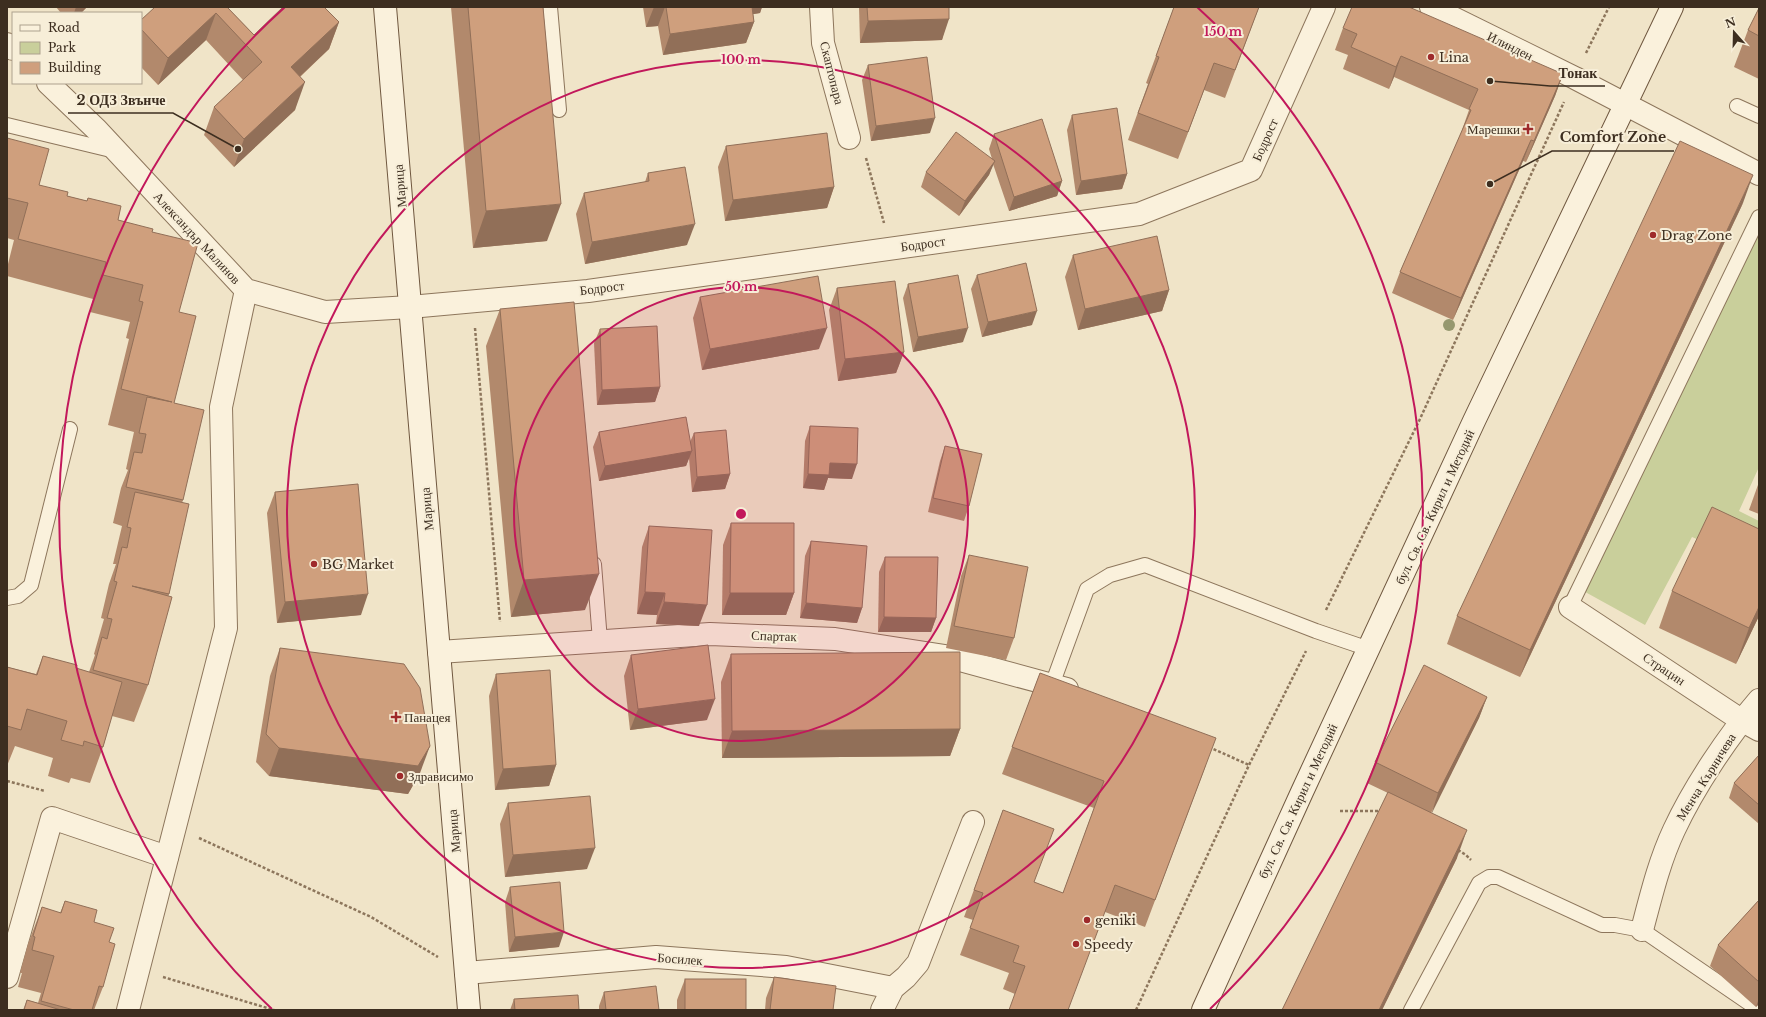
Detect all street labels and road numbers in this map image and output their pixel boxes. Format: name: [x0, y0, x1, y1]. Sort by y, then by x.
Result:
street label: Илинден: [1484, 28, 1536, 64]
street label: Скаптопара: [816, 40, 848, 106]
street label: Бодрост: [1248, 116, 1282, 164]
street label: Марица: [390, 163, 410, 208]
street label: Александър Малинов: [150, 188, 244, 288]
street label: Бодрост: [900, 232, 947, 256]
street label: Бодрост: [579, 277, 626, 299]
street label: бул. Св. Св. Кирил и Методий: [1392, 427, 1478, 587]
street label: Марица: [417, 486, 437, 531]
street label: Спартак: [751, 627, 798, 645]
street label: Страцин: [1640, 649, 1688, 689]
street label: бул. Св. Св. Кирил и Методий: [1255, 721, 1341, 881]
street label: Менча Кърничева: [1672, 730, 1740, 824]
street label: Марица: [444, 808, 464, 853]
street label: Босилек: [657, 949, 704, 969]

